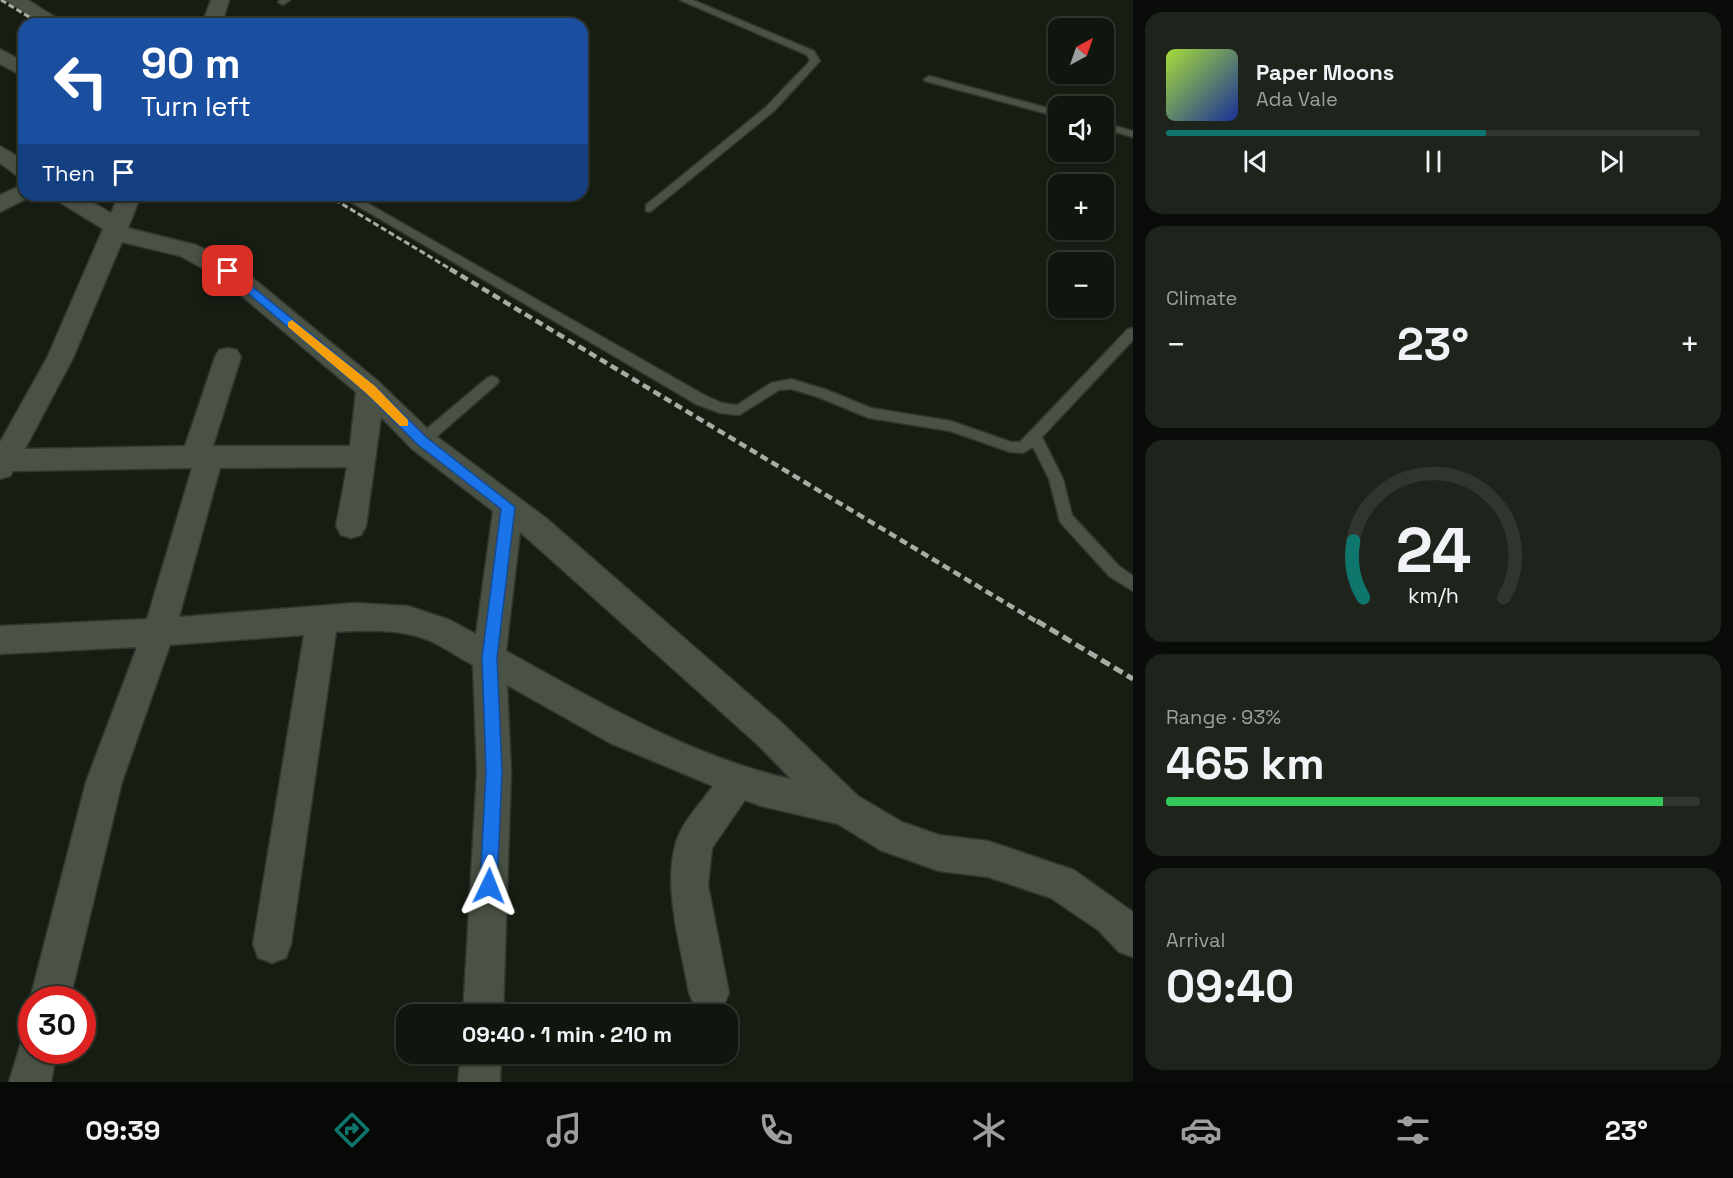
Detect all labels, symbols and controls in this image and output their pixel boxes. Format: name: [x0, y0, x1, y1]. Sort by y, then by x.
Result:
north arrow: [1048, 18, 1114, 84]
map controls: [1048, 18, 1114, 318]
text: 90 m: [141, 37, 241, 90]
icon: left: [42, 42, 120, 120]
text: Paper Moons: [1256, 58, 1394, 86]
text: Ada Vale: [1256, 86, 1338, 112]
text: Turn left: [141, 89, 251, 124]
button: sound: [1048, 96, 1114, 162]
icon: previous: [1239, 145, 1272, 178]
icon: pause: [1417, 145, 1450, 178]
icon: next: [1595, 145, 1628, 178]
icon: arrive: [107, 156, 140, 189]
text: Then: [42, 159, 95, 187]
button: +: [1048, 174, 1114, 240]
pin: [202, 245, 253, 296]
button: −: [1048, 252, 1114, 318]
icon: arrive: [211, 254, 244, 287]
text: Climate: [1166, 285, 1237, 311]
text: 23°: [1397, 316, 1469, 373]
text: −: [1166, 324, 1186, 366]
text: +: [1680, 324, 1700, 366]
text: 24: [1395, 511, 1471, 590]
text: km/h: [1407, 582, 1459, 609]
text: Range · 93%: [1166, 704, 1281, 730]
text: 465 km: [1166, 735, 1325, 792]
position arrow: [457, 854, 521, 918]
text: Arrival: [1166, 927, 1225, 953]
text: 09:40: [1166, 958, 1294, 1015]
speed limit sign: 30: [18, 986, 96, 1064]
text: 09:40 · 1 min · 210 m: [462, 1020, 672, 1048]
icon: directions: [331, 1109, 373, 1151]
icon: music: [543, 1109, 585, 1151]
icon: phone: [755, 1109, 797, 1151]
icon: climate: [968, 1109, 1010, 1151]
icon: car: [1180, 1109, 1222, 1151]
icon: filters: [1392, 1109, 1434, 1151]
text: 09:39: [85, 1113, 161, 1148]
text: 23°: [1605, 1113, 1648, 1148]

